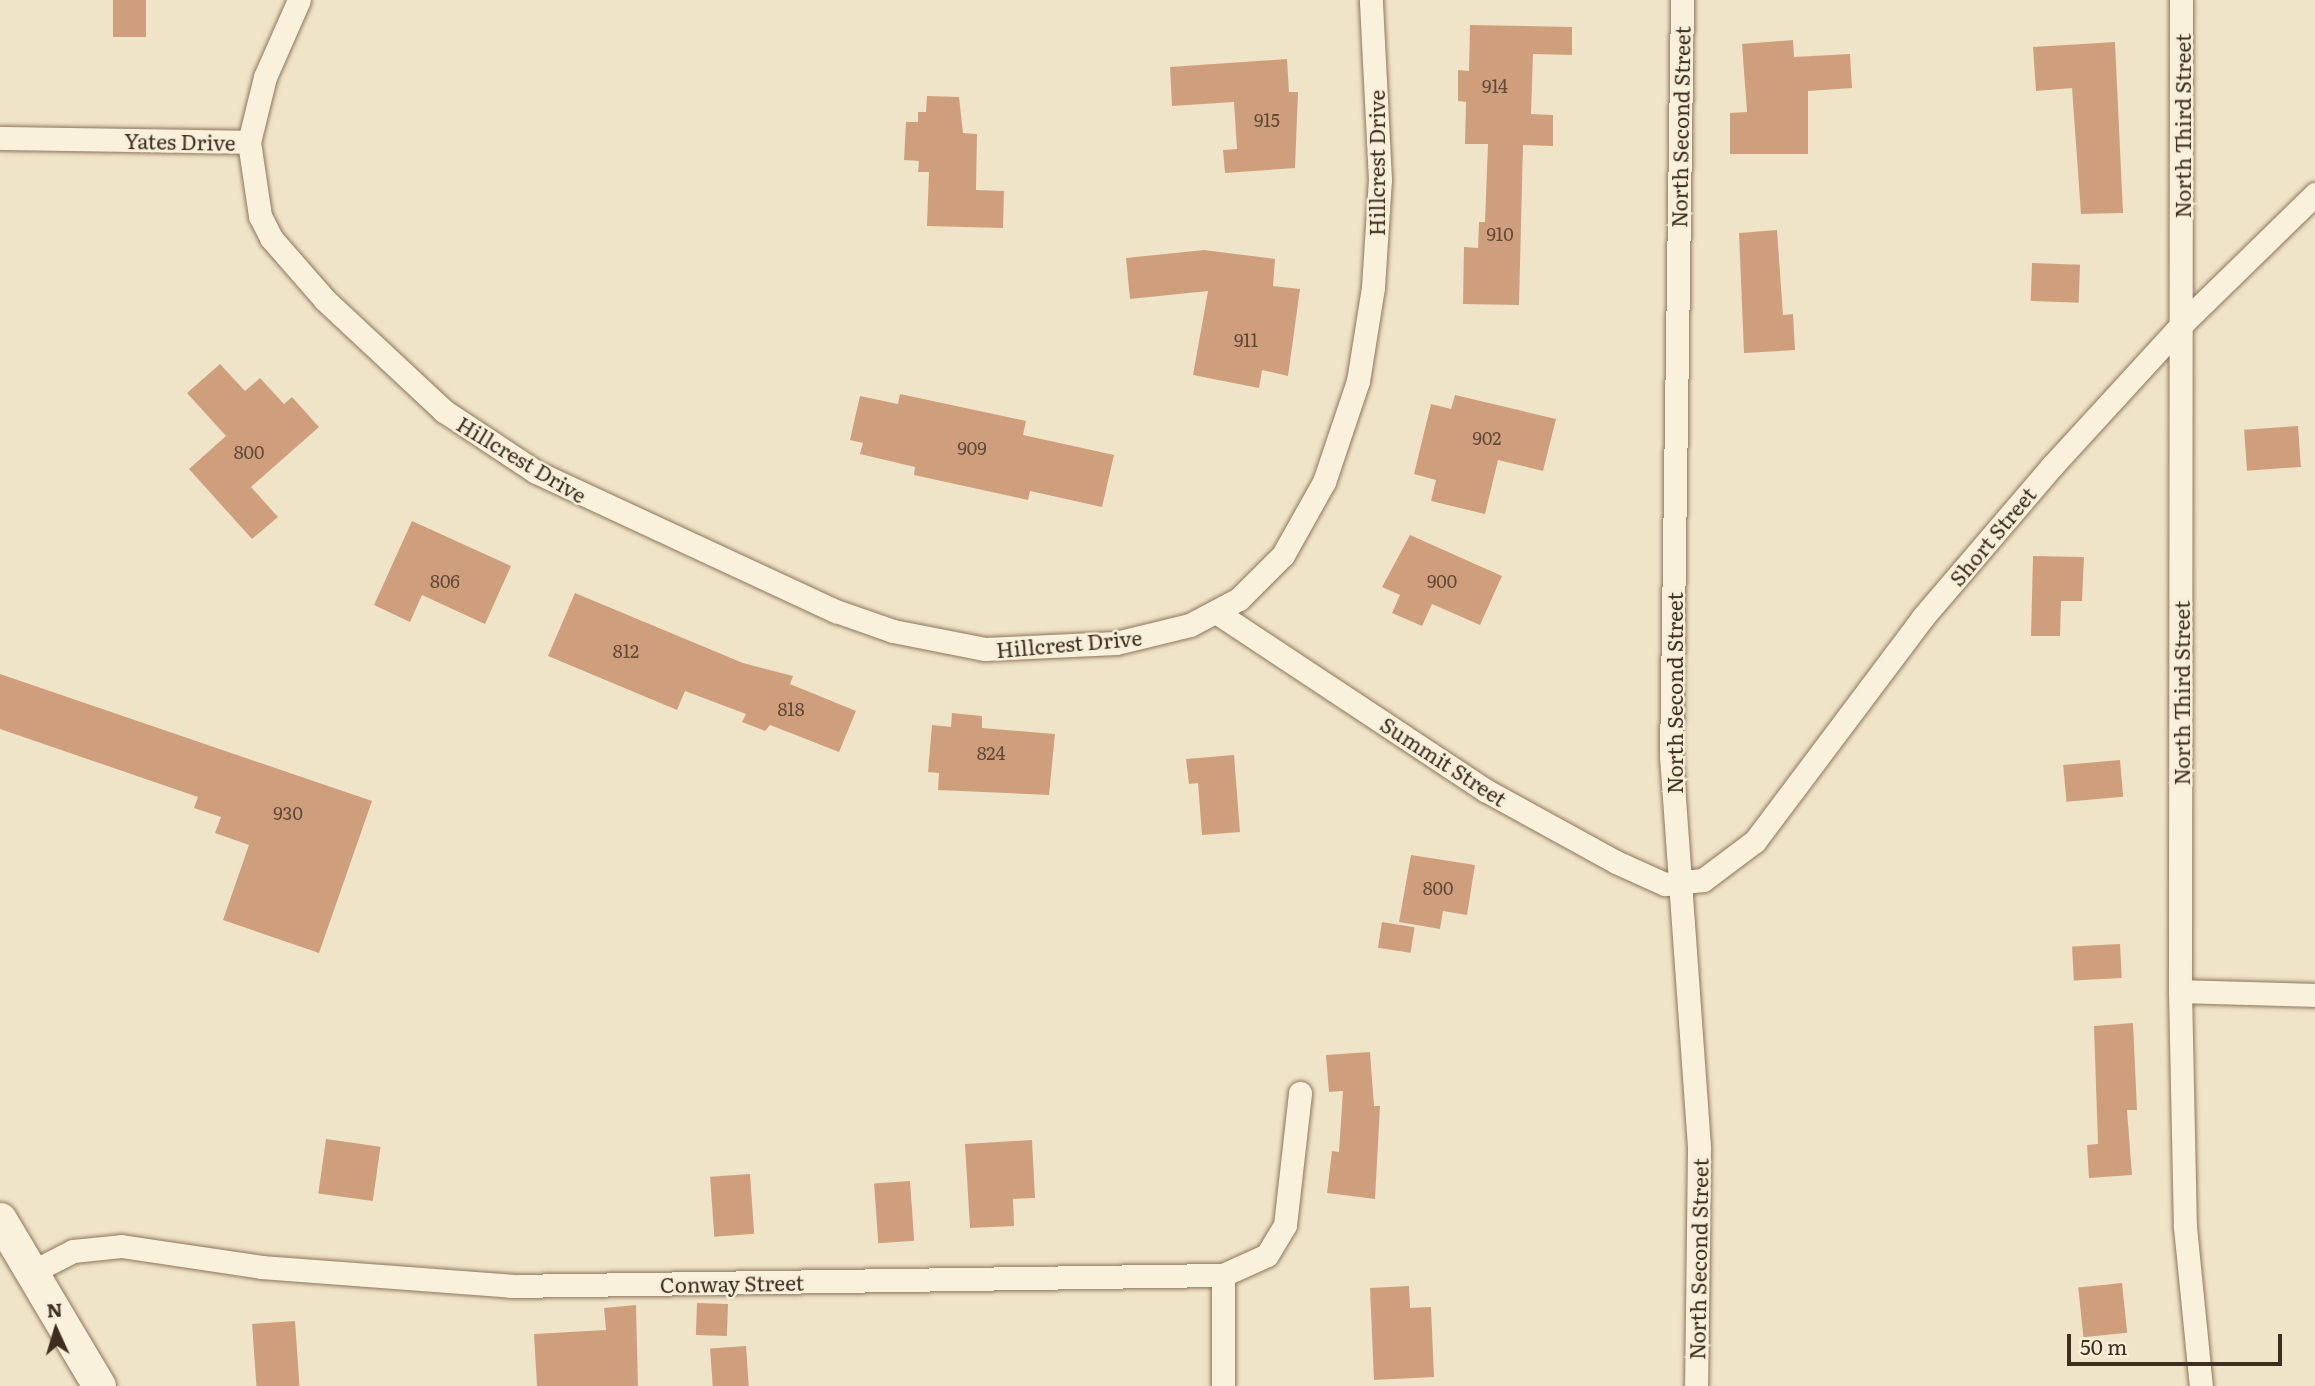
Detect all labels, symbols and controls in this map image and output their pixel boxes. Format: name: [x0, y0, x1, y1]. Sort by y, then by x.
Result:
street label: North Second Street: [1666, 26, 1694, 228]
street label: North Third Street: [2169, 34, 2195, 218]
house number: 914: [1482, 75, 1508, 97]
street label: Hillcrest Drive: [1363, 90, 1389, 236]
house number: 915: [1254, 109, 1280, 131]
street label: Yates Drive: [124, 127, 236, 155]
house number: 910: [1486, 223, 1514, 245]
house number: 911: [1234, 329, 1258, 351]
street label: Hillcrest Drive: [453, 411, 591, 507]
house number: 902: [1473, 427, 1501, 449]
house number: 909: [957, 437, 987, 459]
house number: 800: [234, 441, 264, 463]
street label: Short Street: [1943, 482, 2041, 590]
house number: 806: [430, 570, 460, 592]
house number: 900: [1427, 570, 1457, 592]
street label: North Second Street: [1661, 592, 1687, 794]
street label: North Third Street: [2168, 601, 2194, 785]
street label: Hillcrest Drive: [995, 624, 1143, 662]
house number: 812: [613, 640, 639, 662]
house number: 818: [777, 698, 805, 720]
street label: Summit Street: [1376, 711, 1512, 811]
house number: 824: [977, 742, 1005, 764]
house number: 930: [273, 802, 303, 824]
house number: 800: [1423, 877, 1453, 899]
street label: North Second Street: [1684, 1158, 1712, 1360]
street label: Conway Street: [660, 1269, 804, 1297]
north arrow: [21, 1295, 91, 1365]
text: N: [46, 1295, 63, 1324]
scale bar: [2070, 1320, 2285, 1364]
text: 50 m: [2080, 1330, 2127, 1361]

